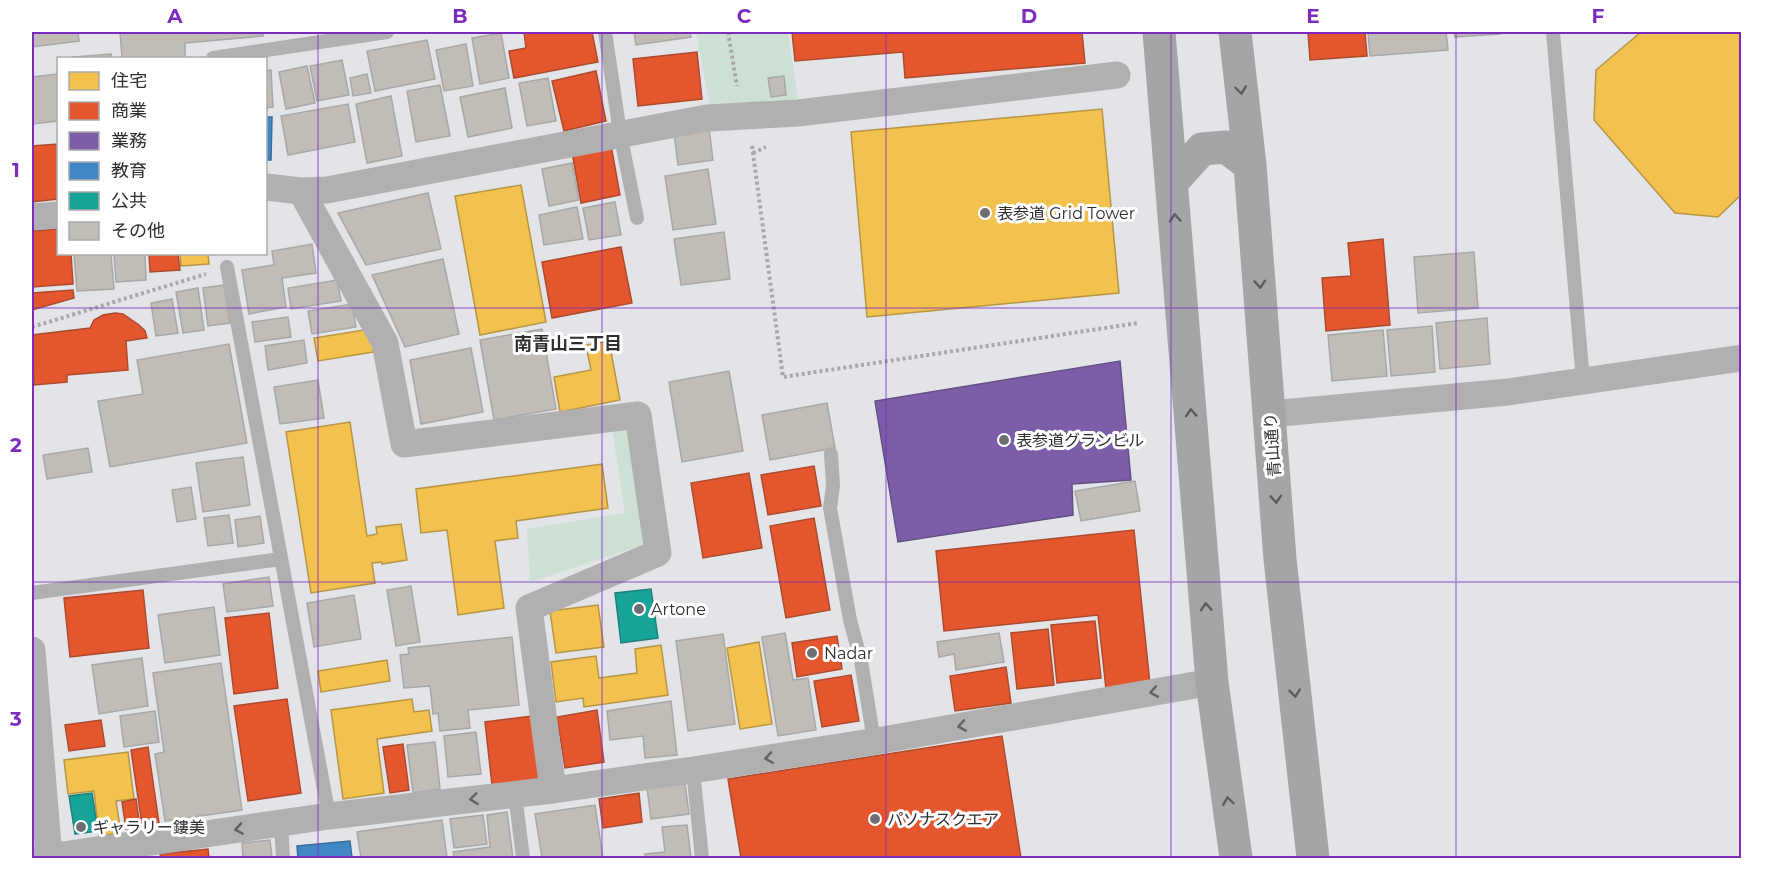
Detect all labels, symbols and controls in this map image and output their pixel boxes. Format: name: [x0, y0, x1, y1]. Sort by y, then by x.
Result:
text: A: [166, 4, 183, 28]
text: B: [452, 4, 468, 28]
text: C: [737, 4, 752, 28]
text: D: [1021, 4, 1037, 28]
text: E: [1306, 4, 1320, 28]
text: F: [1592, 4, 1605, 28]
legend: [57, 57, 267, 255]
text: 住宅: [111, 70, 147, 92]
one-way arrow: [1234, 85, 1246, 94]
text: 商業: [111, 100, 147, 122]
text: 業務: [111, 130, 147, 152]
text: 1: [12, 158, 20, 182]
text: 教育: [111, 160, 147, 182]
text: 公共: [111, 190, 147, 212]
place label: 表参道 Grid Tower: [997, 204, 1135, 223]
marker: 表参道 Grid Tower: [978, 206, 992, 220]
one-way arrow: [1169, 214, 1182, 223]
text: その他: [111, 220, 165, 242]
one-way arrow: [1253, 279, 1266, 288]
district label: 南青山三丁目: [514, 333, 622, 355]
one-way arrow: [1184, 408, 1197, 417]
street label: 青山通り: [1261, 412, 1284, 478]
place label: 表参道グランビル: [1016, 431, 1144, 450]
text: 2: [10, 433, 22, 457]
marker: 表参道グランビル: [997, 433, 1011, 447]
one-way arrow: [1269, 495, 1282, 504]
place label: Artone: [651, 600, 706, 619]
marker: Artone: [632, 602, 646, 616]
one-way arrow: [1199, 602, 1212, 611]
place label: Nadar: [824, 644, 873, 663]
marker: Nadar: [805, 646, 819, 660]
one-way arrow: [1149, 686, 1159, 698]
one-way arrow: [1288, 689, 1300, 698]
text: 3: [9, 707, 22, 731]
one-way arrow: [957, 719, 967, 732]
one-way arrow: [765, 751, 774, 763]
one-way arrow: [470, 792, 479, 805]
one-way arrow: [1223, 796, 1235, 805]
place label: パソナスクエア: [887, 810, 999, 829]
marker: パソナスクエア: [868, 812, 882, 826]
place label: ギャラリー鏤美: [93, 818, 205, 837]
marker: ギャラリー鏤美: [74, 820, 88, 834]
one-way arrow: [234, 823, 244, 835]

